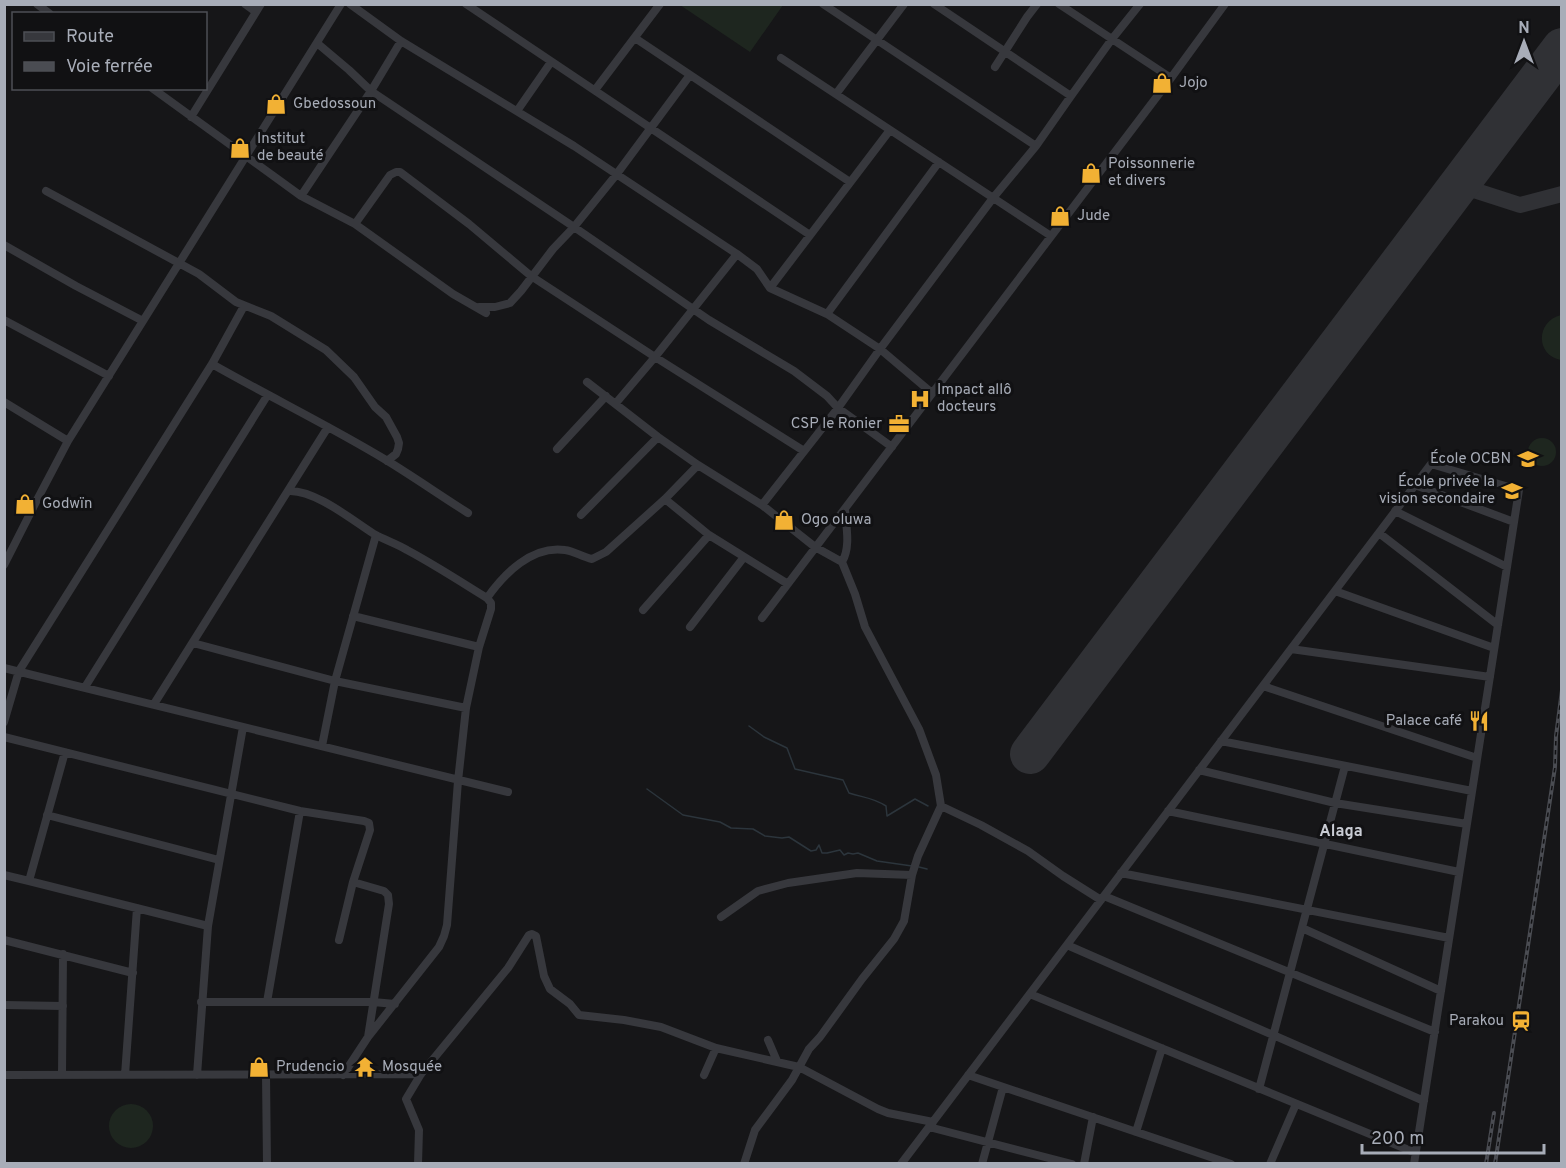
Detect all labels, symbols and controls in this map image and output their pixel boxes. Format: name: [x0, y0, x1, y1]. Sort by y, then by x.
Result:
legend: [12, 12, 207, 90]
north arrow: [1494, 12, 1554, 72]
text: N: [1518, 19, 1530, 39]
text: Route: [66, 26, 114, 49]
text: Voie ferrée: [66, 56, 153, 79]
shop icon: Jojo: [1150, 71, 1174, 95]
place label: Jojo: [1179, 74, 1208, 93]
shop icon: Gbedossoun: [264, 92, 288, 116]
place label: Gbedossoun: [293, 95, 376, 114]
place label: Institut de beauté: [257, 130, 324, 166]
shop icon: Institut de beauté: [228, 136, 252, 160]
place label: Poissonnerie et divers: [1108, 155, 1195, 191]
shop icon: Poissonnerie et divers: [1079, 161, 1103, 185]
shop icon: Jude: [1048, 204, 1072, 228]
place label: Jude: [1077, 207, 1110, 226]
place label: Impact allô docteurs: [937, 381, 1012, 417]
hospital icon: Impact allô docteurs: [908, 387, 932, 411]
office icon: CSP le Ronier: [887, 412, 911, 436]
place label: CSP le Ronier: [791, 415, 882, 434]
school or university icon: École OCBN: [1516, 447, 1540, 471]
place label: École OCBN: [1430, 449, 1511, 469]
place label: École privée la vision secondaire: [1379, 472, 1495, 509]
school or university icon: École privée la vision secondaire: [1500, 479, 1524, 503]
shop icon: Godwïn: [13, 492, 37, 516]
place label: Godwïn: [42, 495, 92, 514]
shop icon: Ogo oluwa: [772, 508, 796, 532]
place label: Ogo oluwa: [801, 511, 871, 530]
restaurant icon: Palace café: [1467, 709, 1491, 733]
place label: Palace café: [1386, 712, 1462, 731]
district label: Alaga: [1319, 822, 1363, 842]
station icon: Parakou: [1509, 1009, 1533, 1033]
place label: Parakou: [1449, 1012, 1504, 1031]
shop icon: Prudencio: [247, 1055, 271, 1079]
temple icon: Mosquée: [353, 1055, 377, 1079]
place label: Prudencio: [276, 1058, 345, 1077]
place label: Mosquée: [382, 1058, 442, 1077]
scale bar: [1362, 1117, 1544, 1155]
text: 200 m: [1371, 1128, 1424, 1151]

